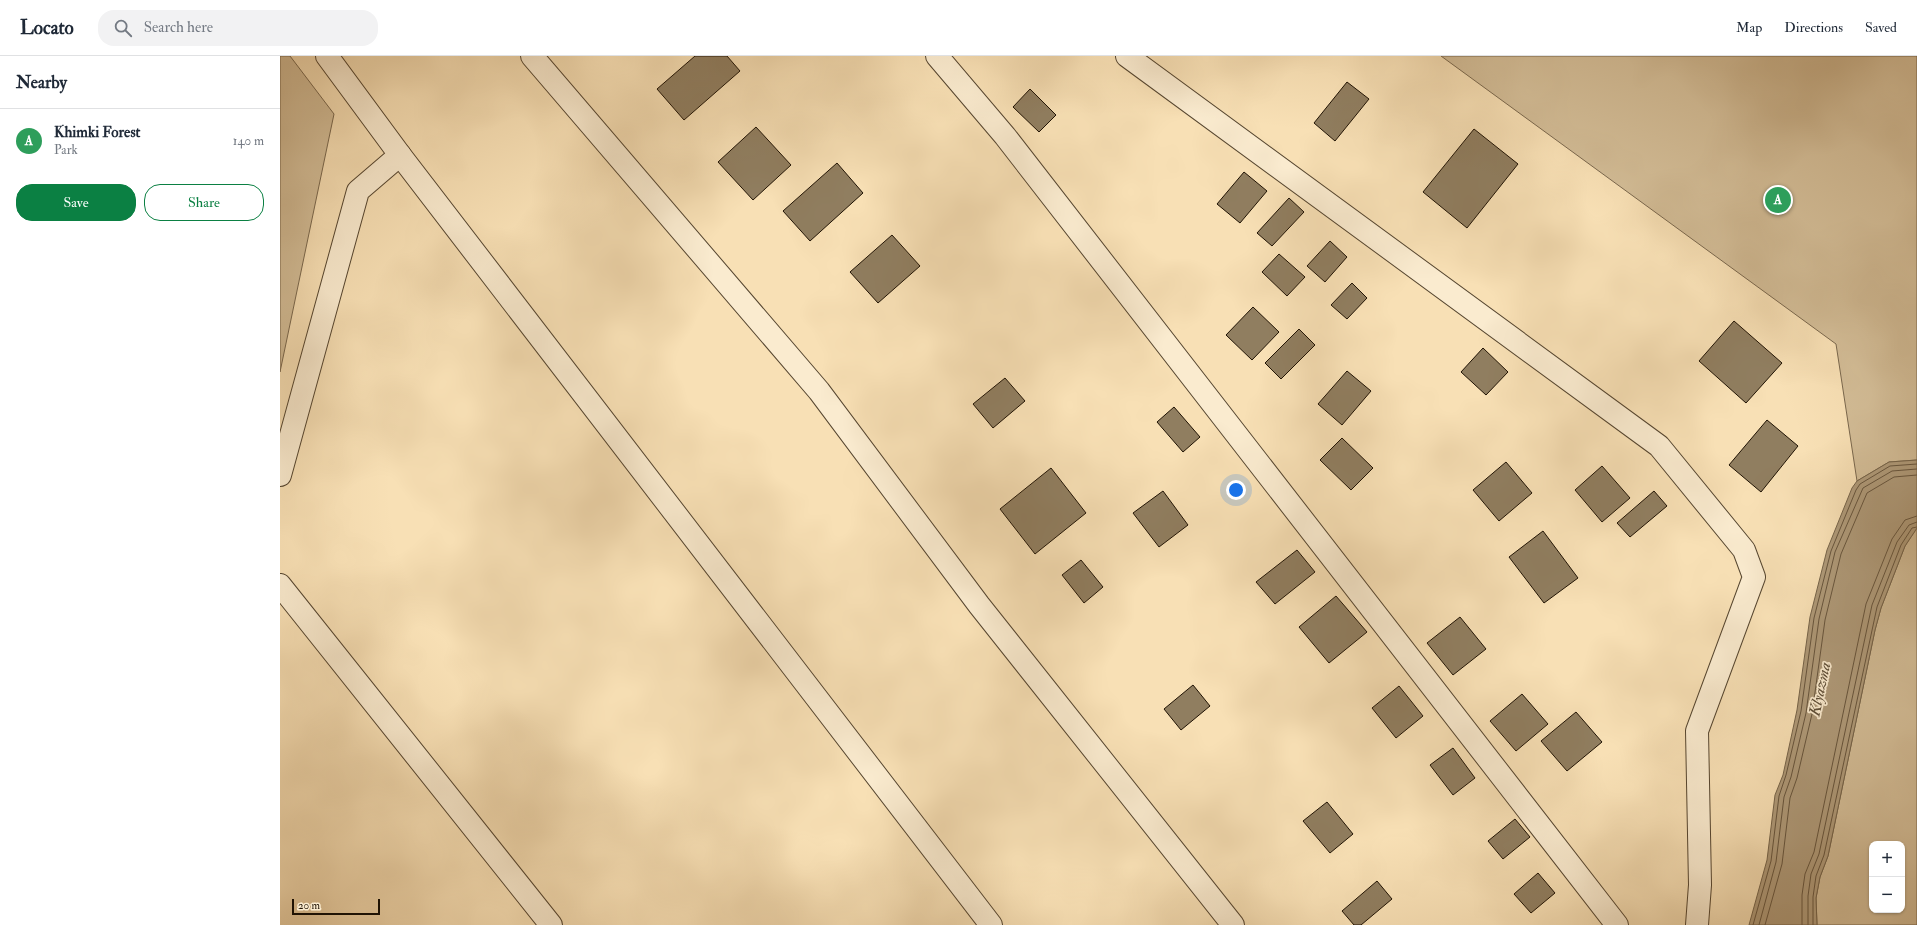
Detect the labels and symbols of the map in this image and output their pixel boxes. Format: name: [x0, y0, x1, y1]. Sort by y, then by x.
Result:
pin: A: [1765, 185, 1791, 215]
your location: [1226, 480, 1246, 500]
water label: Klyazma: [1804, 660, 1835, 719]
scale bar: [292, 897, 380, 916]

